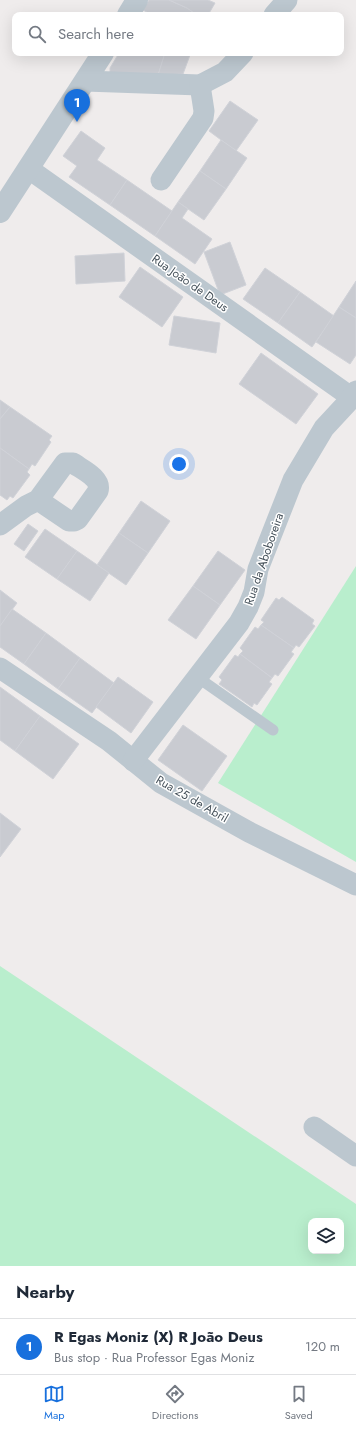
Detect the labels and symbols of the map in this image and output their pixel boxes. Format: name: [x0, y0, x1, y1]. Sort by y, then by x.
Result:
pin: 1: [64, 89, 90, 122]
street label: Rua João de Deus: [148, 250, 232, 316]
your location: [169, 454, 189, 474]
street label: Rua da Aboboreira: [240, 510, 288, 608]
street label: Rua 25 de Abril: [152, 771, 232, 827]

